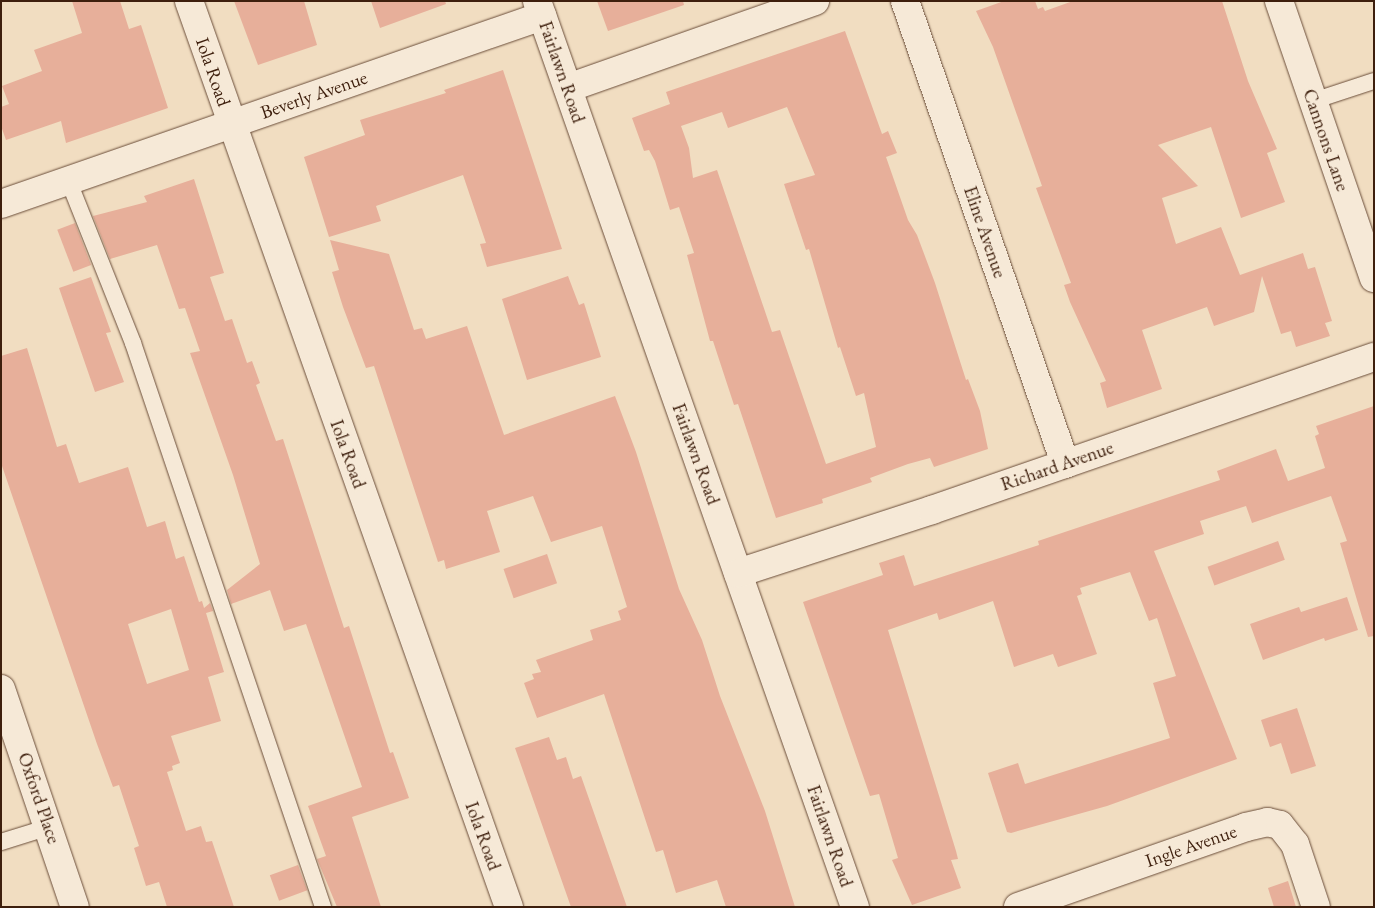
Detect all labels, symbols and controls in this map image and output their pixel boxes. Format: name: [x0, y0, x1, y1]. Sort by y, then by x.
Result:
street label: Fairlawn Road: [534, 18, 590, 126]
street label: Iola Road: [191, 35, 235, 109]
street label: Beverly Avenue: [258, 66, 370, 124]
street label: Cannons Lane: [1298, 86, 1354, 194]
street label: Eline Avenue: [959, 183, 1011, 281]
street label: Fairlawn Road: [667, 400, 725, 508]
street label: Iola Road: [325, 417, 371, 491]
street label: Richard Avenue: [998, 436, 1116, 496]
street label: Oxford Place: [13, 749, 65, 847]
street label: Fairlawn Road: [802, 782, 858, 890]
street label: Iola Road: [460, 799, 506, 873]
street label: Ingle Avenue: [1142, 820, 1240, 872]

